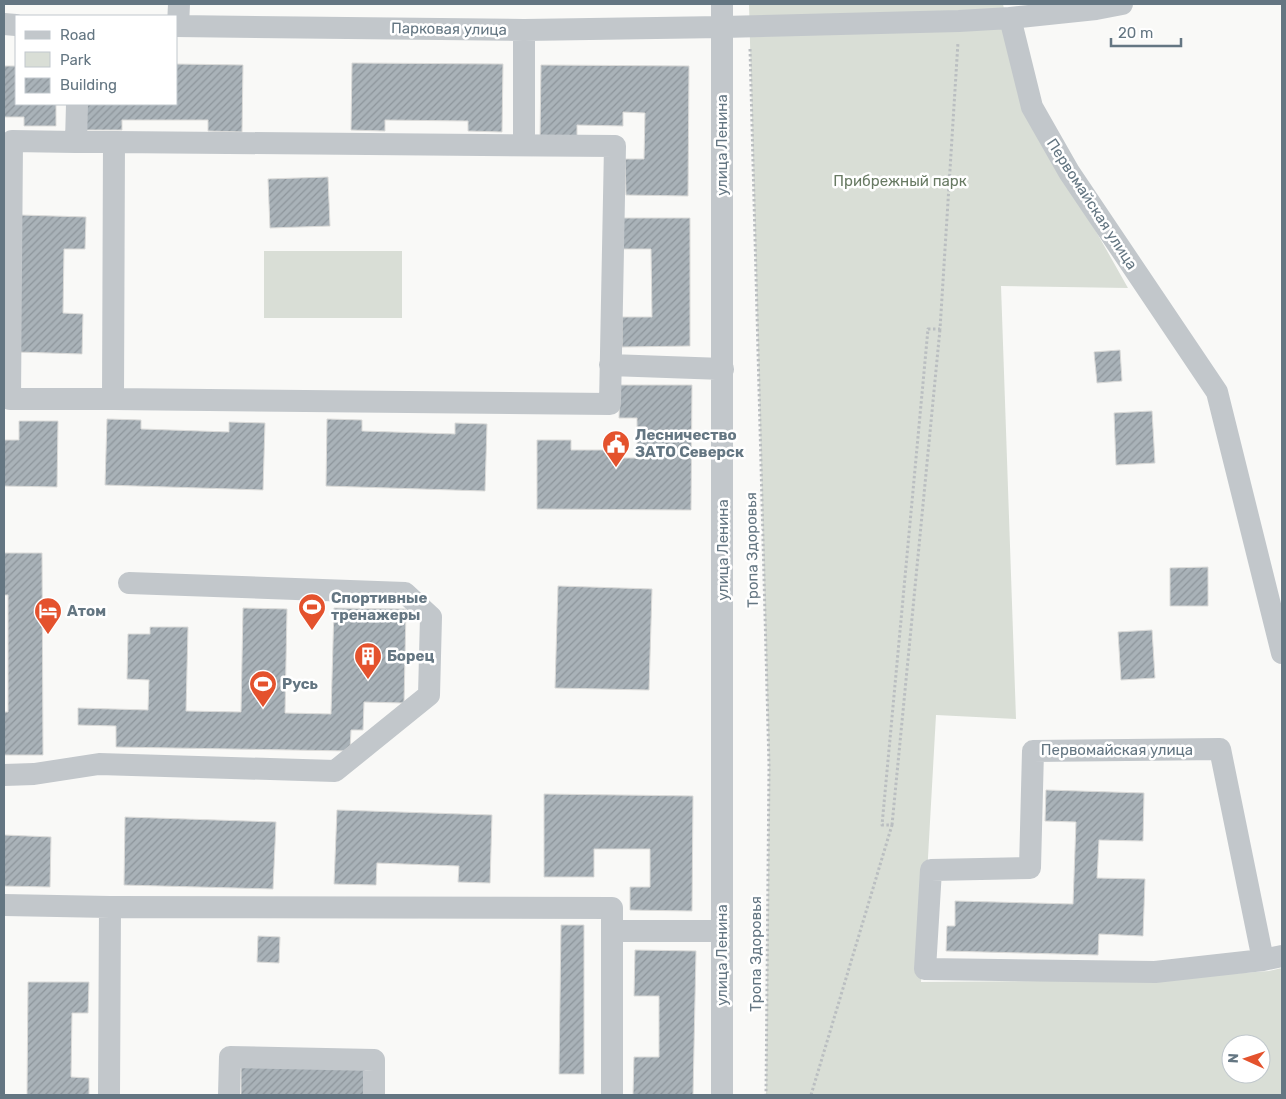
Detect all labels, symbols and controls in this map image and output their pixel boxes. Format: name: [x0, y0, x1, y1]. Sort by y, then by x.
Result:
legend: [15, 15, 178, 105]
scale bar: [1111, 15, 1181, 47]
street label: Парковая улица: [391, 19, 507, 39]
text: 20 m: [1118, 24, 1153, 42]
text: Road: [60, 26, 96, 44]
text: Park: [60, 51, 91, 69]
text: Building: [60, 76, 117, 94]
street label: улица Ленина: [713, 94, 731, 196]
street label: Первомайская улица: [1043, 135, 1141, 273]
park label: Прибрежный парк: [833, 172, 967, 190]
place label: Лесничество ЗАТО Северск: [635, 426, 744, 461]
public building icon: Лесничество ЗАТО Северск: [601, 429, 631, 468]
street label: Тропа Здоровья: [742, 492, 762, 608]
street label: улица Ленина: [714, 499, 732, 601]
place label: Спортивные тренажеры: [331, 589, 427, 624]
sports icon: Спортивные тренажеры: [297, 592, 327, 631]
hotel icon: Атом: [33, 596, 63, 635]
place label: Атом: [67, 602, 106, 620]
building icon: Борец: [353, 641, 383, 680]
place label: Борец: [387, 647, 434, 665]
sports icon: Русь: [248, 669, 278, 708]
place label: Русь: [282, 675, 319, 693]
street label: Первомайская улица: [1041, 741, 1193, 759]
street label: Тропа Здоровья: [747, 896, 765, 1012]
street label: улица Ленина: [713, 904, 731, 1006]
north arrow: [1221, 1034, 1271, 1084]
text: N: [1225, 1053, 1242, 1064]

